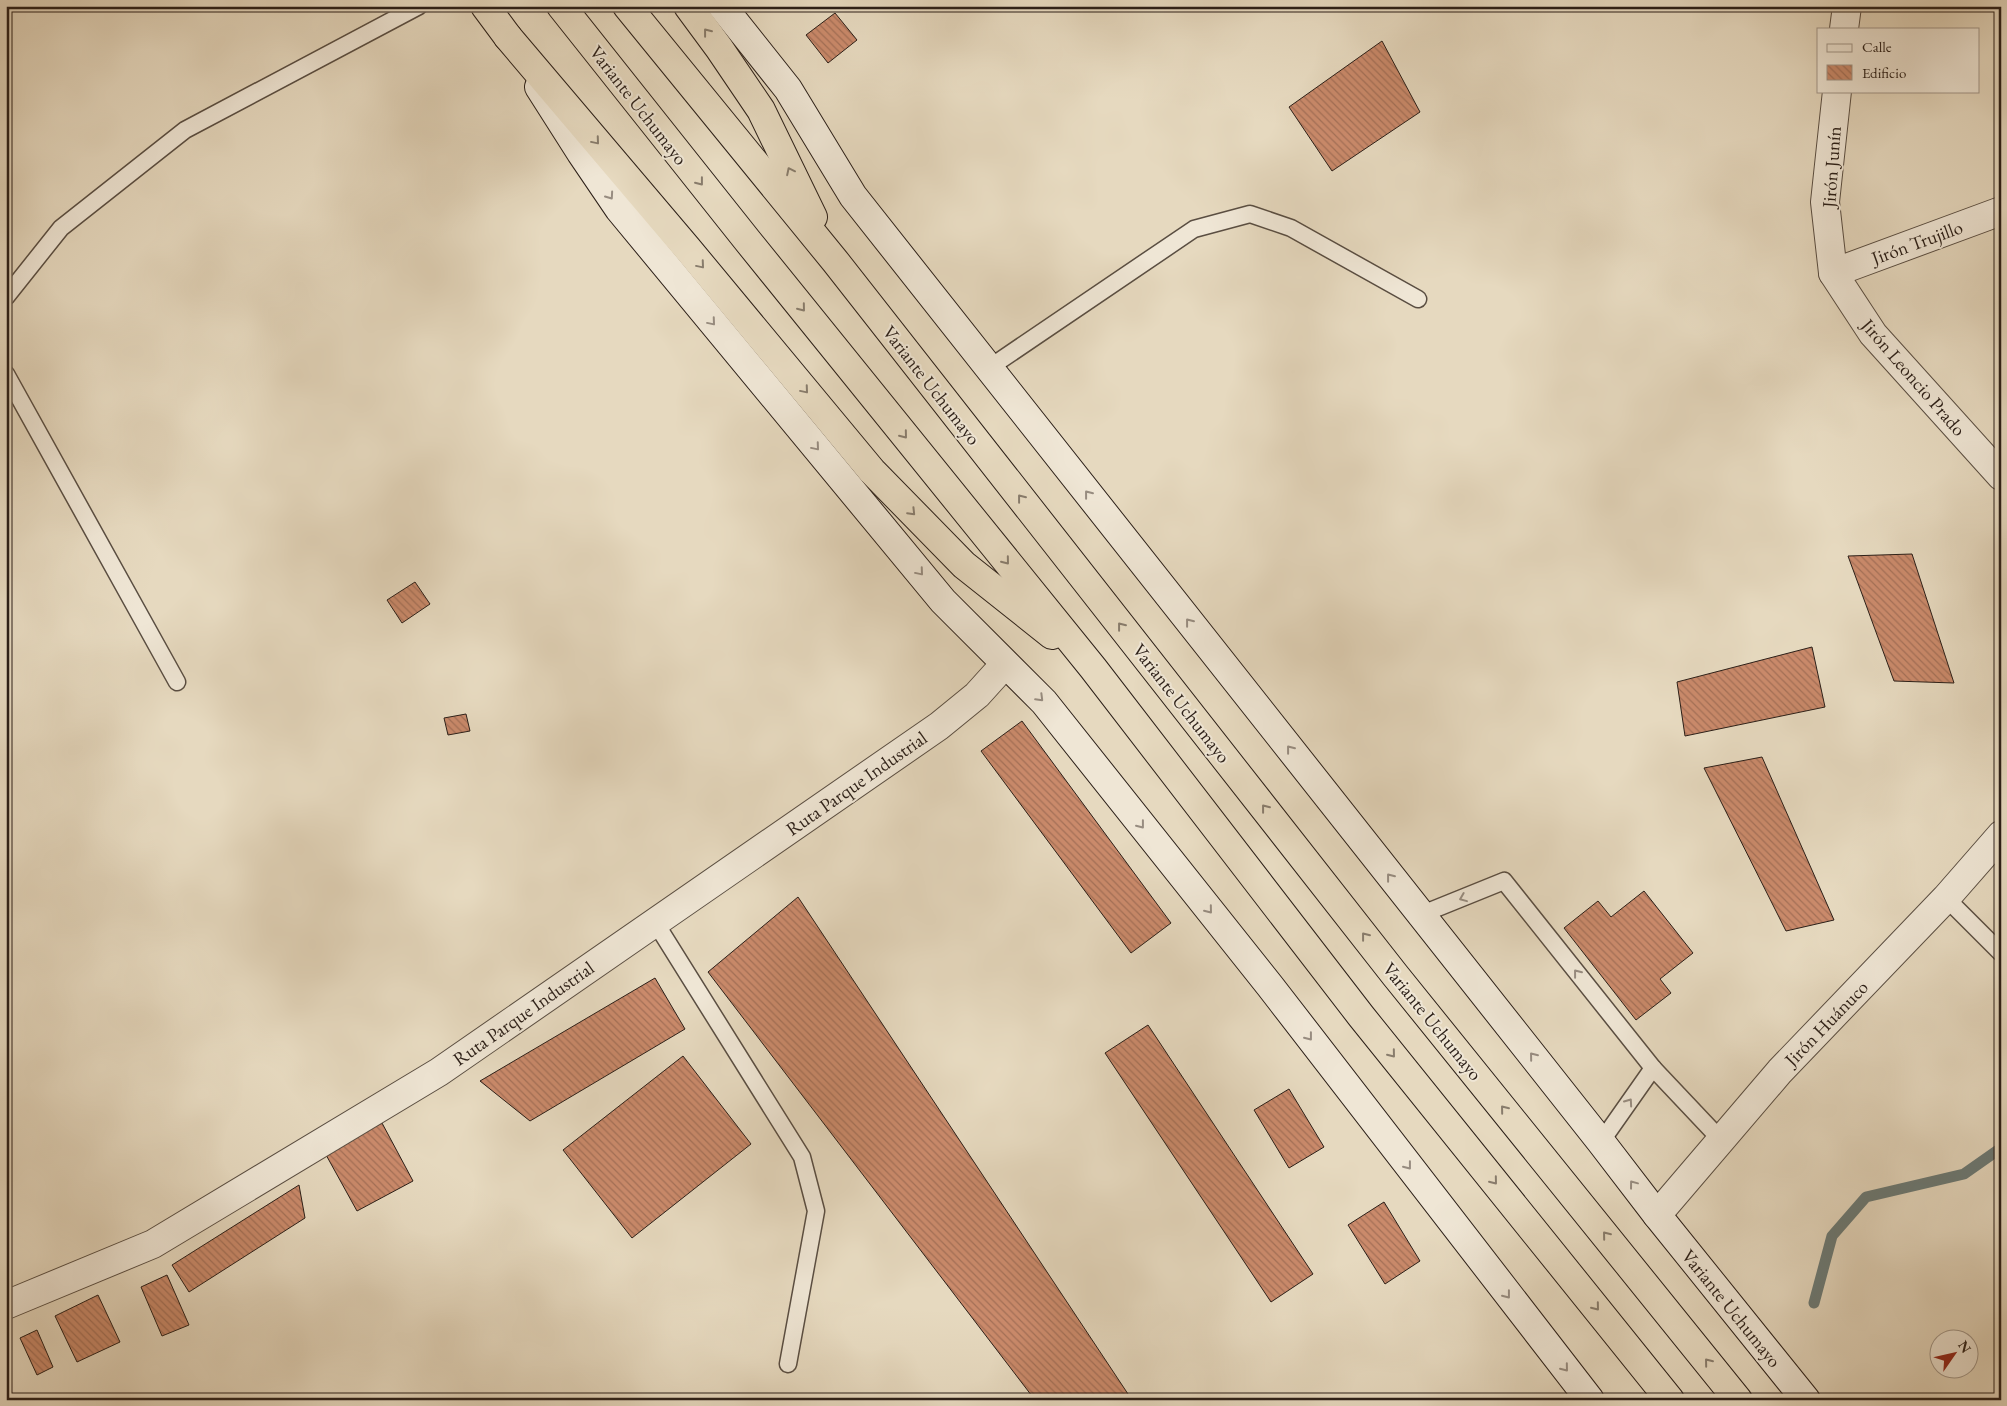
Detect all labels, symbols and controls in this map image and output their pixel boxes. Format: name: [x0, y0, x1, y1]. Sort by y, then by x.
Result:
one-way arrow: [704, 28, 713, 38]
legend: [1817, 28, 1980, 92]
text: Calle: [1862, 37, 1892, 56]
street label: Variante Uchumayo: [584, 40, 693, 170]
text: Edificio: [1862, 63, 1906, 82]
street label: Jirón Junín: [1816, 125, 1847, 211]
one-way arrow: [591, 135, 600, 144]
one-way arrow: [787, 167, 797, 176]
one-way arrow: [694, 176, 703, 185]
one-way arrow: [604, 190, 613, 199]
street label: Jirón Trujillo: [1866, 214, 1966, 271]
one-way arrow: [696, 259, 705, 268]
one-way arrow: [796, 302, 804, 311]
street label: Jirón Leoncio Prado: [1854, 312, 1971, 441]
one-way arrow: [707, 316, 716, 325]
street label: Variante Uchumayo: [877, 320, 986, 450]
one-way arrow: [799, 384, 808, 393]
one-way arrow: [898, 429, 907, 438]
one-way arrow: [810, 441, 818, 450]
one-way arrow: [1086, 491, 1094, 500]
one-way arrow: [1018, 495, 1026, 504]
one-way arrow: [906, 506, 915, 515]
one-way arrow: [1001, 555, 1009, 564]
one-way arrow: [914, 566, 922, 575]
one-way arrow: [1186, 619, 1194, 628]
one-way arrow: [1119, 623, 1127, 632]
street label: Variante Uchumayo: [1127, 638, 1236, 768]
one-way arrow: [1034, 692, 1043, 701]
street label: Ruta Parque Industrial: [781, 725, 932, 842]
one-way arrow: [1287, 746, 1295, 755]
one-way arrow: [1262, 805, 1271, 814]
one-way arrow: [1136, 819, 1144, 828]
one-way arrow: [1388, 874, 1396, 883]
one-way arrow: [1459, 891, 1468, 902]
one-way arrow: [1203, 904, 1212, 913]
one-way arrow: [1363, 933, 1371, 942]
street label: Ruta Parque Industrial: [448, 955, 599, 1072]
street label: Variante Uchumayo: [1377, 957, 1488, 1086]
one-way arrow: [1575, 970, 1583, 979]
street label: Jirón Huánuco: [1778, 975, 1874, 1073]
one-way arrow: [1304, 1031, 1312, 1040]
one-way arrow: [1386, 1048, 1395, 1058]
one-way arrow: [1530, 1053, 1539, 1062]
one-way arrow: [1623, 1098, 1632, 1108]
one-way arrow: [1501, 1106, 1509, 1115]
one-way arrow: [1403, 1160, 1411, 1169]
one-way arrow: [1488, 1175, 1496, 1184]
one-way arrow: [1631, 1181, 1639, 1190]
one-way arrow: [1603, 1232, 1611, 1241]
street label: Variante Uchumayo: [1676, 1244, 1787, 1373]
one-way arrow: [1502, 1289, 1510, 1298]
one-way arrow: [1590, 1302, 1599, 1311]
north arrow: [1930, 1328, 1980, 1378]
text: N: [1954, 1337, 1976, 1357]
one-way arrow: [1705, 1359, 1713, 1368]
one-way arrow: [1559, 1363, 1568, 1372]

